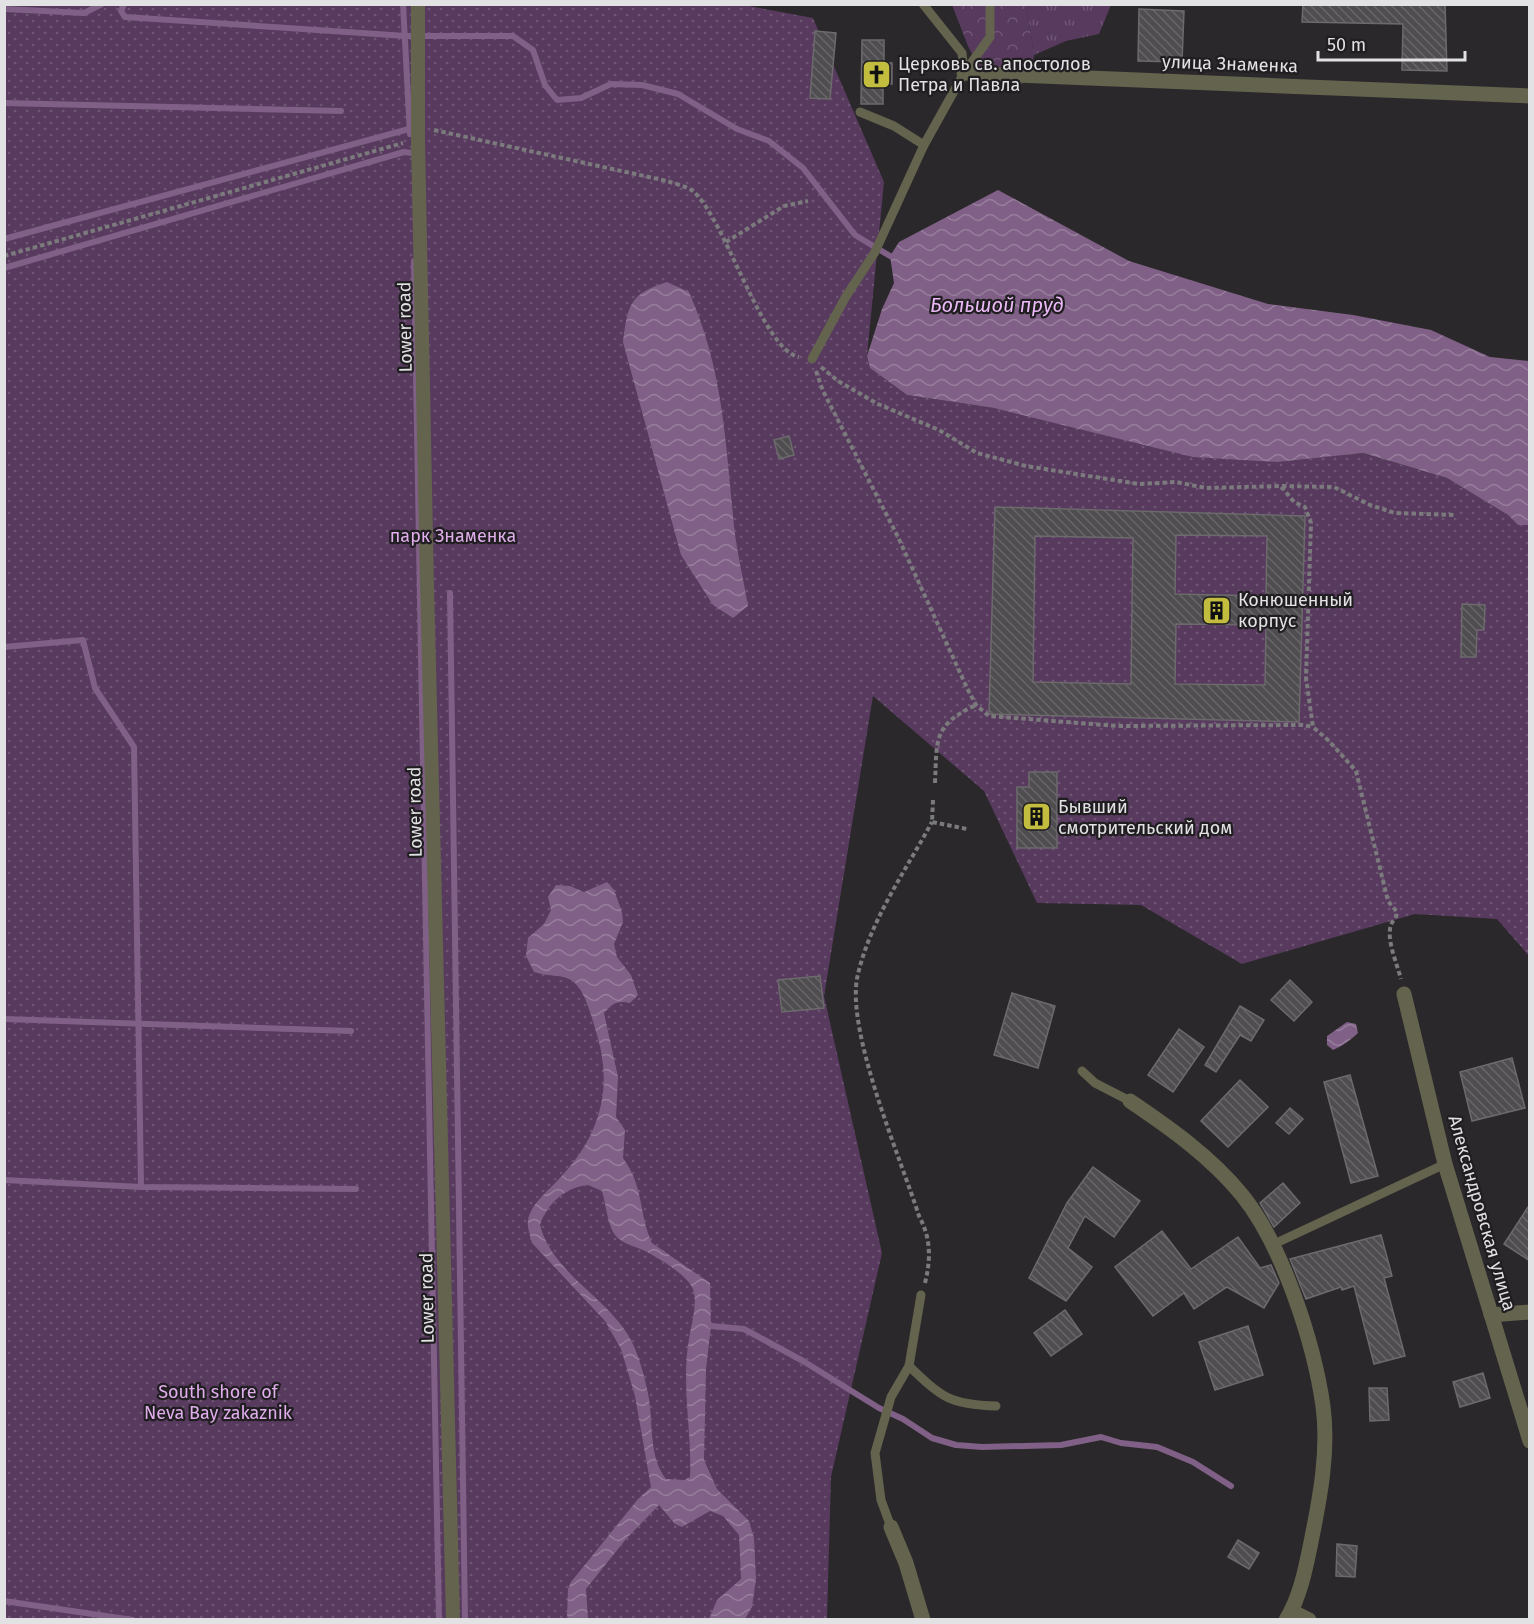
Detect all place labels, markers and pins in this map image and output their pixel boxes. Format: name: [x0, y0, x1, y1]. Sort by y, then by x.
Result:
place label: Церковь св. апостолов Петра и Павла: [898, 53, 1091, 96]
church icon: Церковь св. апостолов Петра и Павла: [861, 58, 893, 90]
place label: Конюшенный корпус: [1238, 589, 1353, 632]
building icon: Конюшенный корпус: [1201, 594, 1233, 626]
place label: Бывший смотрительский дом: [1058, 796, 1232, 839]
building icon: Бывший смотрительский дом: [1021, 801, 1053, 833]

